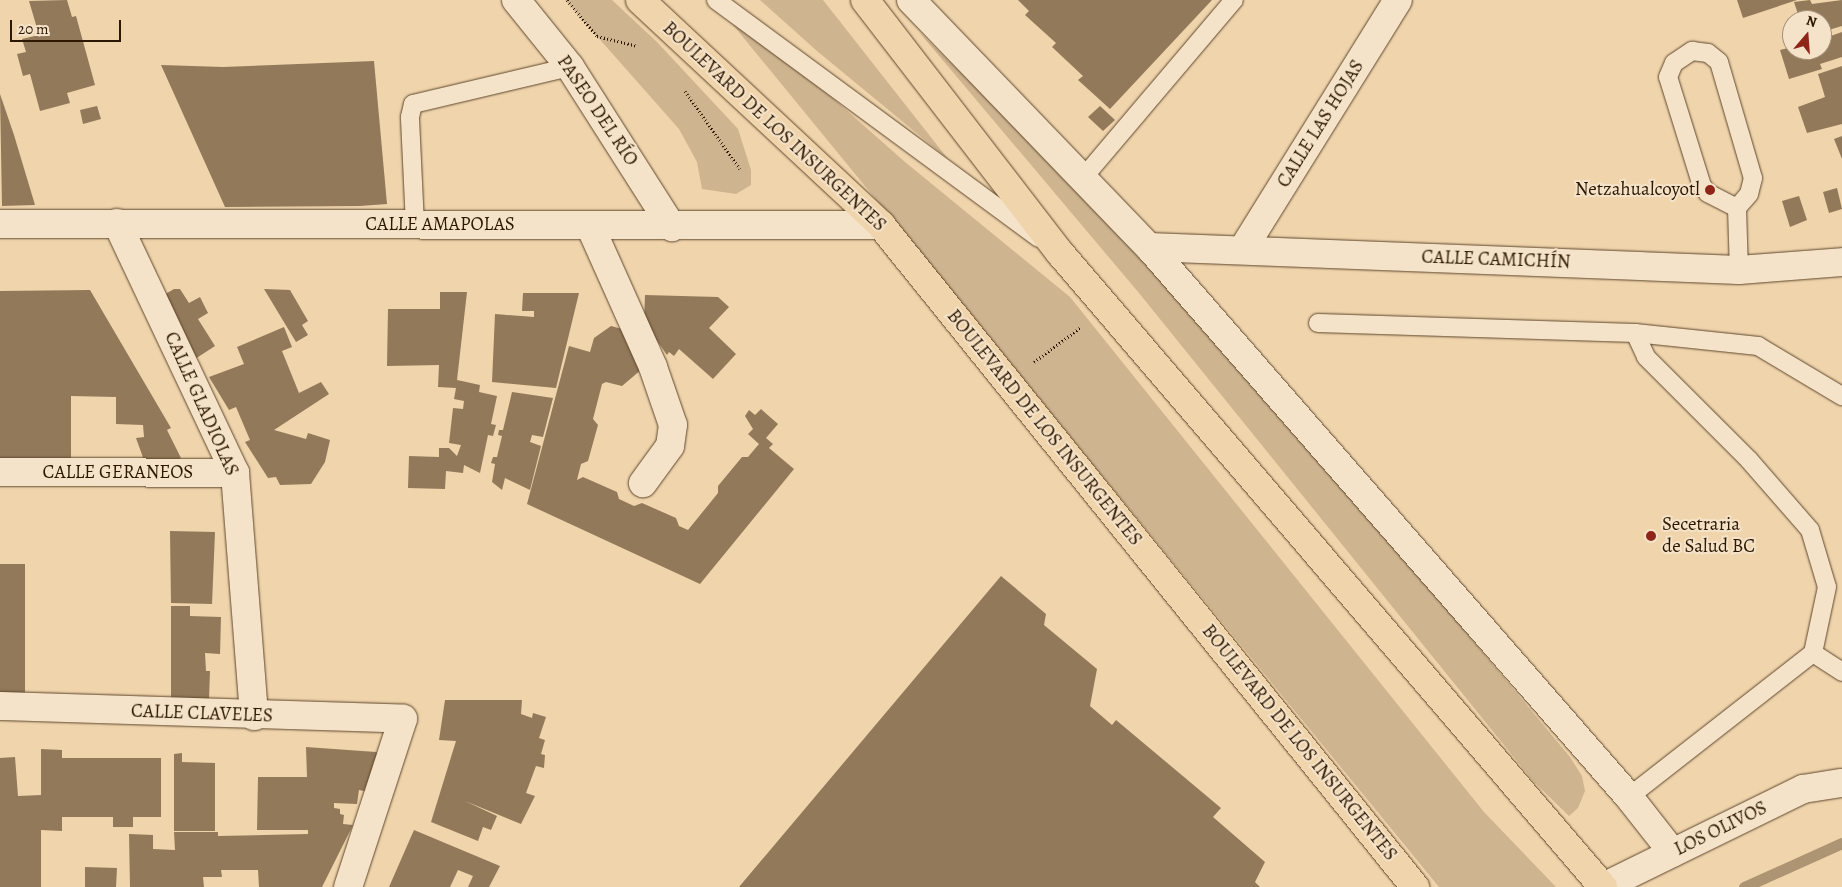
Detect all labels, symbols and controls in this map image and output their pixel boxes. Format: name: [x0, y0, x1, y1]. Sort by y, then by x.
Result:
scale bar: [12, 10, 124, 42]
north arrow: [1782, 10, 1832, 60]
text: N: [1804, 11, 1819, 32]
street label: BOULEVARD DE LOS INSURGENTES: [658, 17, 890, 237]
text: 20 m: [18, 19, 49, 39]
street label: PASEO DEL RÍO: [552, 51, 642, 171]
street label: CALLE LAS HOJAS: [1273, 56, 1369, 192]
place label: Netzahualcoyotl: [1575, 179, 1700, 201]
marker: Netzahualcoyotl: [1704, 184, 1716, 196]
street label: CALLE AMAPOLAS: [365, 214, 515, 236]
street label: CALLE CAMICHÍN: [1421, 246, 1571, 274]
street label: BOULEVARD DE LOS INSURGENTES: [942, 305, 1146, 551]
street label: CALLE GLADIOLAS: [159, 329, 243, 479]
street label: CALLE GERANEOS: [43, 462, 193, 484]
place label: Secetraria de Salud BC: [1662, 514, 1755, 558]
marker: Secetraria de Salud BC: [1644, 529, 1658, 543]
street label: BOULEVARD DE LOS INSURGENTES: [1197, 620, 1401, 866]
street label: CALLE CLAVELES: [131, 700, 273, 728]
street label: LOS OLIVOS: [1671, 797, 1771, 861]

